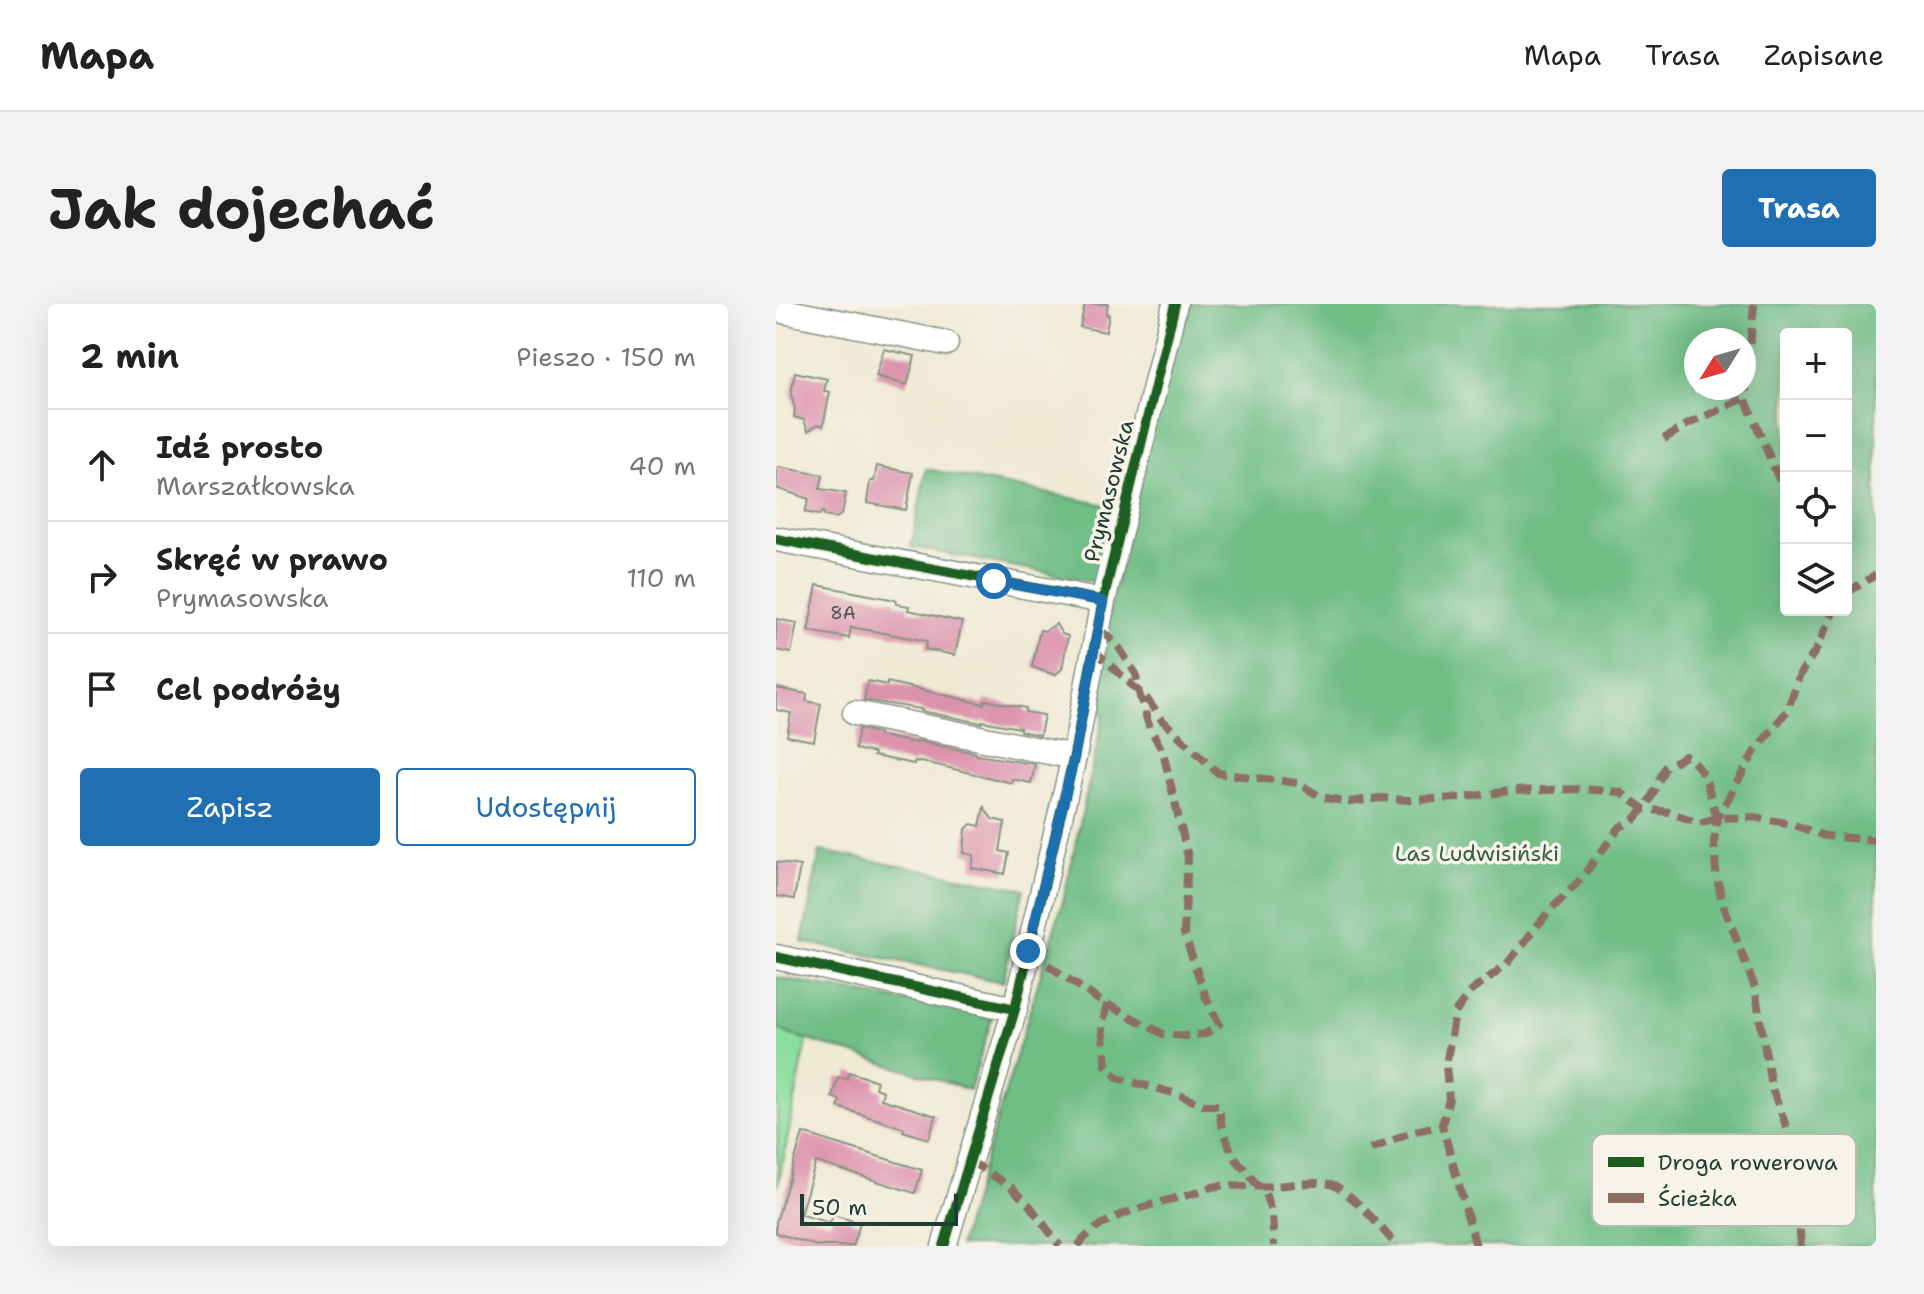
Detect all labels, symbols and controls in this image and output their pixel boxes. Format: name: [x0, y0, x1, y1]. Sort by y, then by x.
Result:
text: Mapa: [40, 30, 154, 81]
text: Mapa: [1524, 36, 1601, 74]
text: Trasa: [1645, 36, 1720, 74]
text: Zapisane: [1764, 36, 1884, 74]
button: Trasa: [1722, 169, 1876, 247]
text: Jak dojechać: [48, 171, 435, 246]
north arrow: [1684, 328, 1756, 400]
map controls: [1780, 328, 1852, 616]
button: +: [1780, 328, 1852, 400]
text: 2 min: [80, 333, 179, 379]
text: Pieszo · 150 m: [516, 339, 696, 374]
button: −: [1780, 400, 1852, 472]
street label: Prymasowska: [1077, 416, 1141, 565]
text: Idź prosto: [156, 427, 323, 468]
icon: ahead: [80, 443, 124, 487]
text: 40 m: [629, 448, 696, 483]
text: Marszałkowska: [156, 468, 355, 503]
button: locate: [1780, 472, 1852, 544]
text: Skręć w prawo: [156, 539, 388, 580]
button: layers: [1780, 544, 1852, 616]
icon: right: [80, 555, 124, 599]
text: 110 m: [626, 560, 696, 595]
route start: [976, 563, 1012, 599]
text: Prymasowska: [156, 580, 328, 615]
house number: 8A: [830, 601, 856, 625]
icon: arrive: [80, 667, 124, 711]
text: Cel podróży: [156, 669, 341, 710]
button: Zapisz: [80, 768, 380, 846]
button: Udostępnij: [396, 768, 696, 846]
park label: Las Ludwisiński: [1395, 839, 1559, 868]
route end: [1010, 933, 1046, 969]
legend: [1592, 1134, 1856, 1226]
text: Droga rowerowa: [1658, 1148, 1838, 1177]
text: Ścieżka: [1658, 1184, 1737, 1213]
scale bar: [800, 1190, 958, 1226]
text: 50 m: [812, 1193, 867, 1222]

